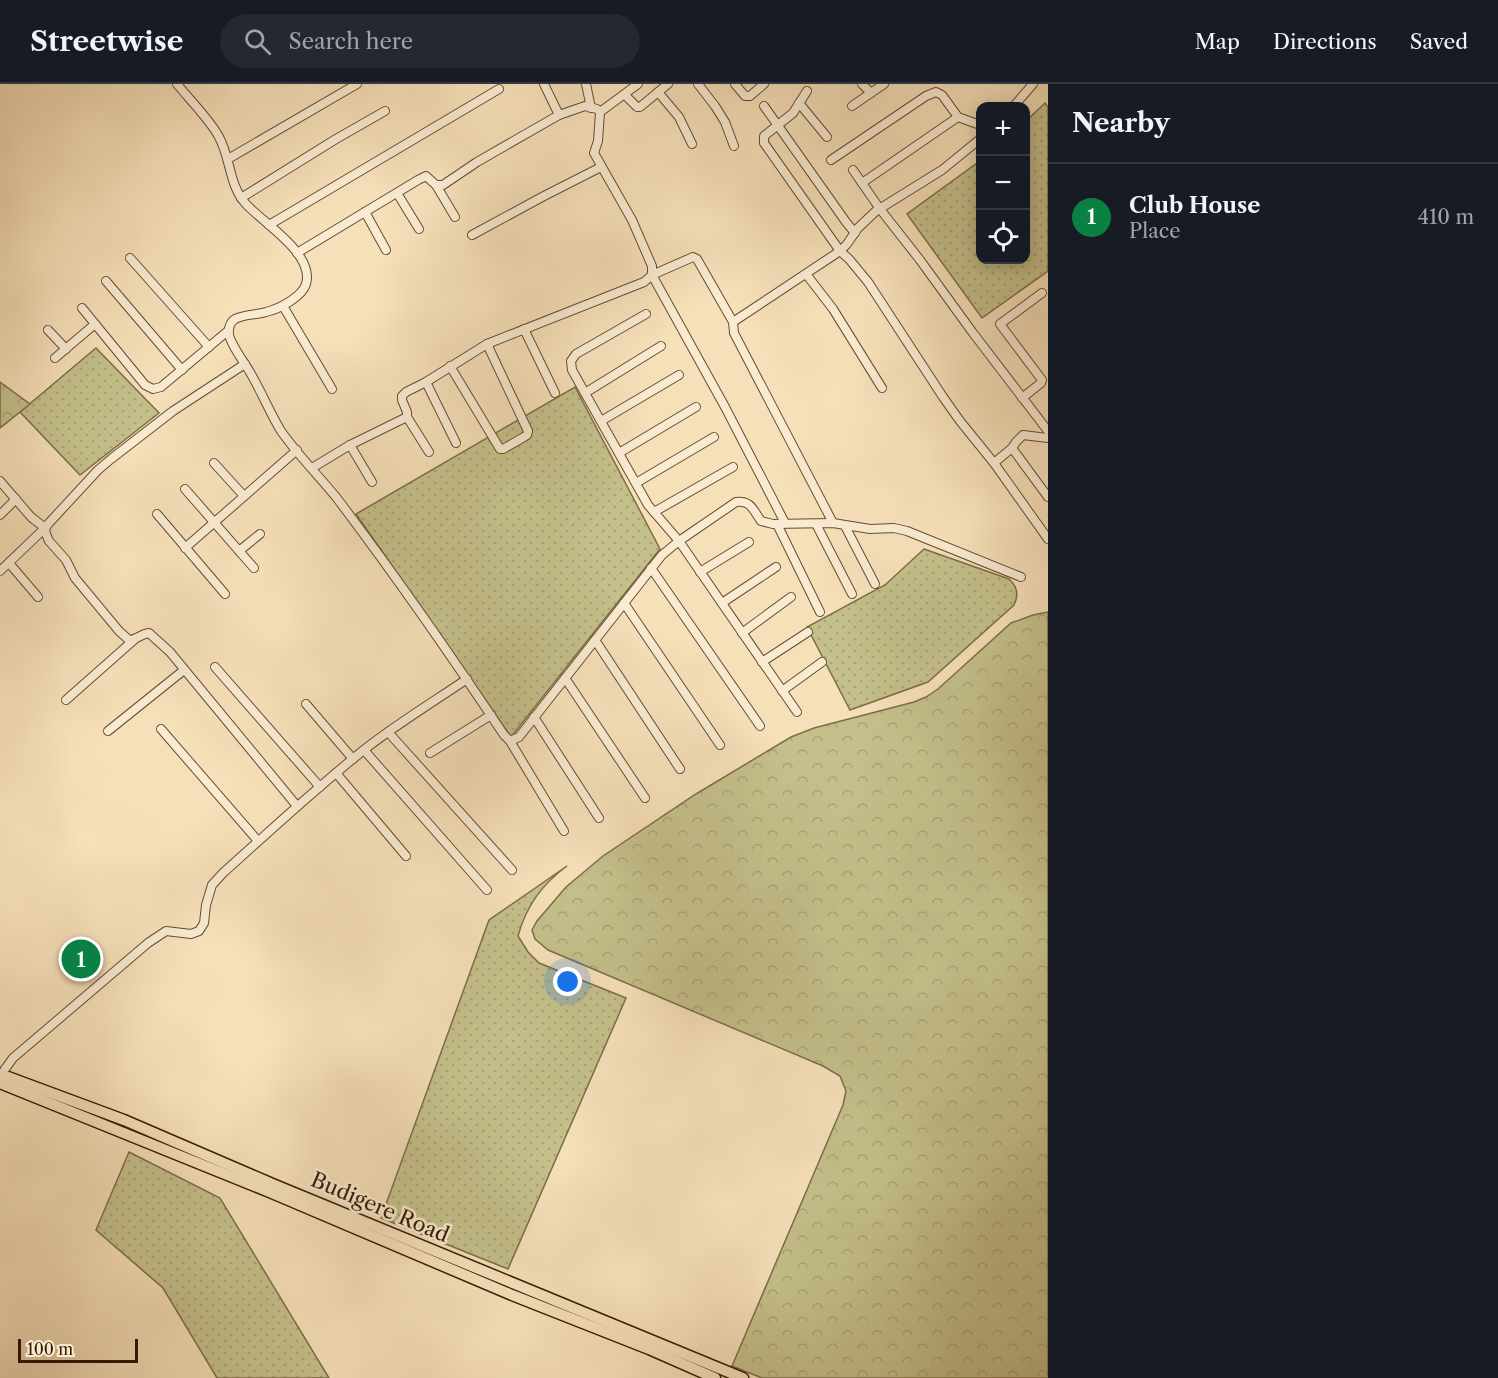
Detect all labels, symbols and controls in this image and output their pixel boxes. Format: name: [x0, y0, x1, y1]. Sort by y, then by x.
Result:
search box: [220, 14, 640, 68]
text: Streetwise: [30, 24, 184, 58]
icon: search: [241, 25, 274, 58]
text: Search here: [289, 28, 413, 55]
text: Map: [1195, 29, 1240, 54]
text: Directions: [1273, 29, 1377, 54]
text: Saved: [1410, 29, 1468, 54]
map controls: [976, 102, 1030, 264]
button: +: [976, 102, 1030, 156]
text: Nearby: [1072, 107, 1170, 139]
button: −: [976, 156, 1030, 210]
text: Club House: [1129, 192, 1260, 219]
text: 1: [1087, 205, 1096, 229]
text: 410 m: [1417, 205, 1474, 229]
button: locate: [976, 210, 1030, 264]
text: Place: [1129, 219, 1180, 243]
pin: 1: [62, 936, 100, 982]
your location: [553, 967, 582, 996]
street label: Budigere Road: [307, 1167, 453, 1247]
scale bar: [18, 1336, 138, 1364]
text: 100 m: [27, 1339, 73, 1359]

